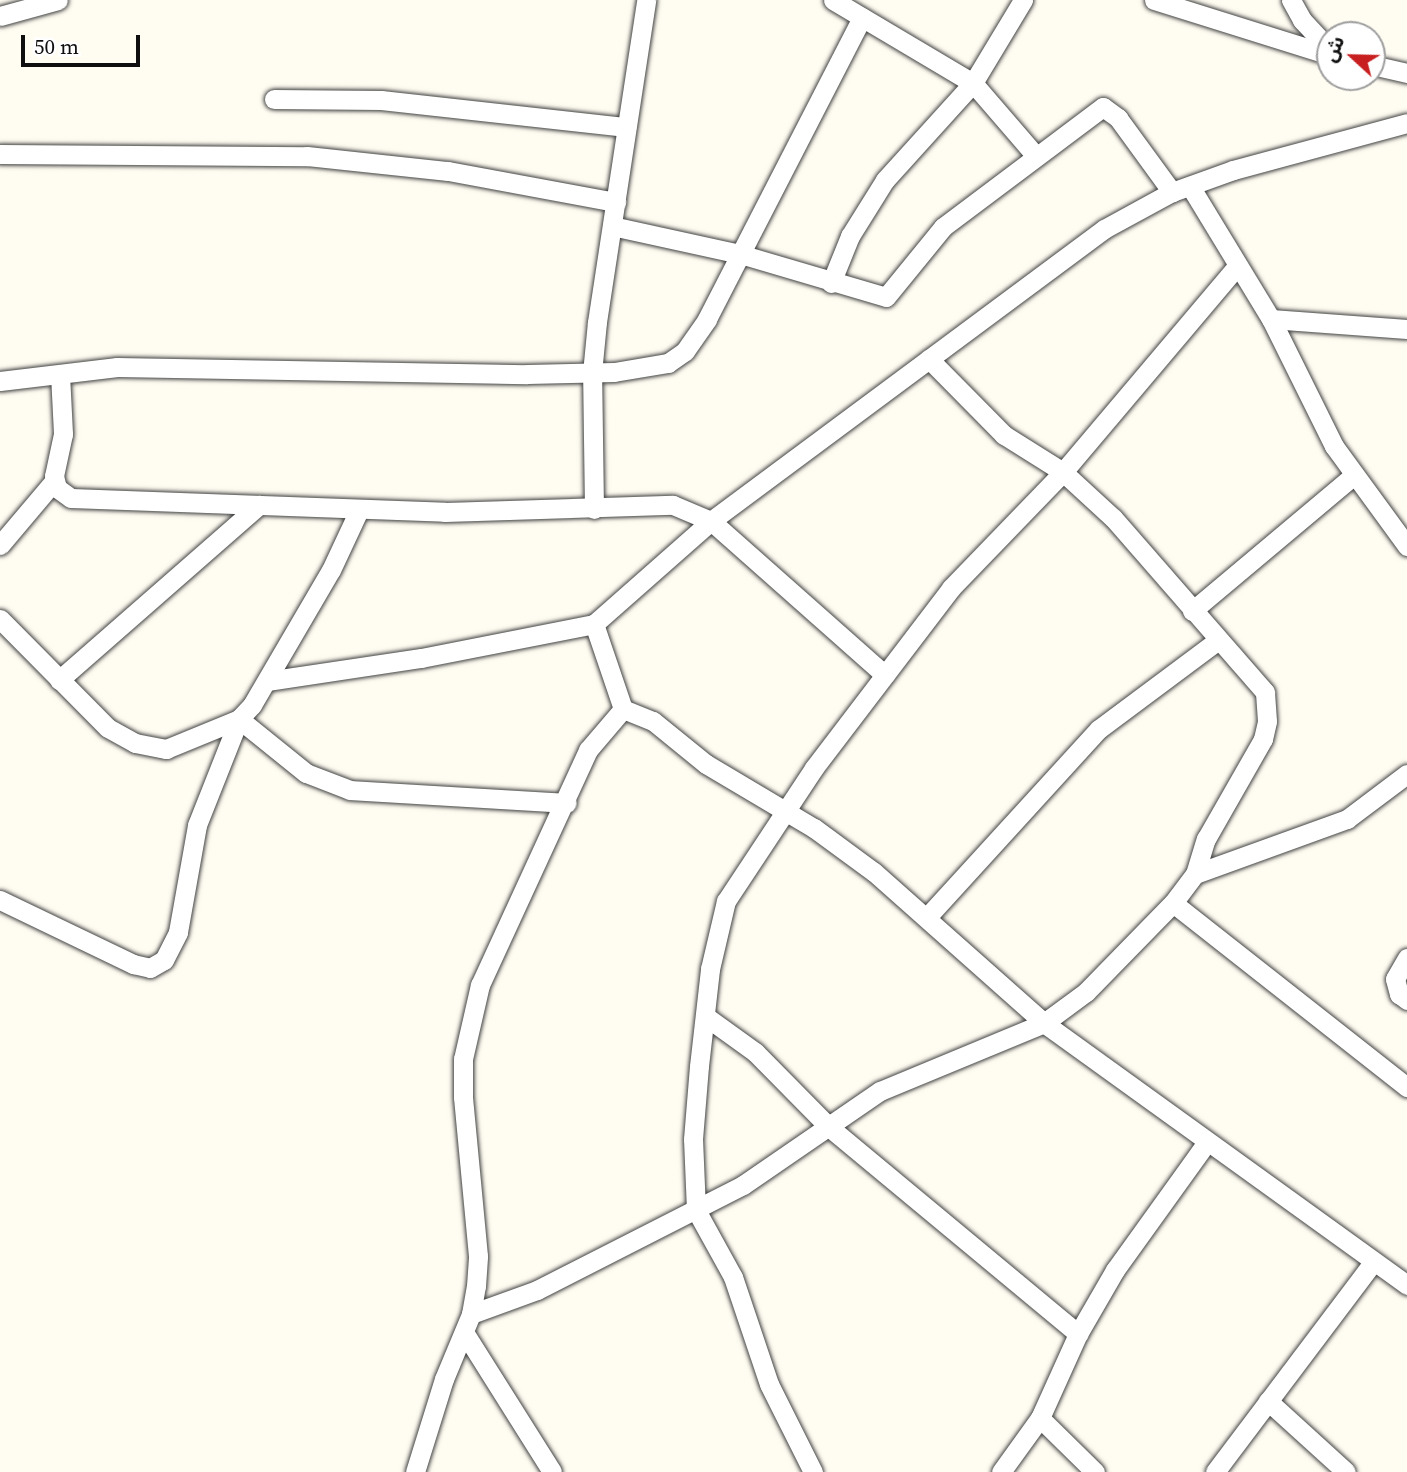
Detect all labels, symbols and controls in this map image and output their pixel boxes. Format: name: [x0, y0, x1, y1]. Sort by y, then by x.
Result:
scale bar: [24, 21, 144, 65]
north arrow: [1316, 21, 1386, 91]
text: 50 m: [34, 32, 79, 61]
text: ش: [1316, 32, 1350, 66]

